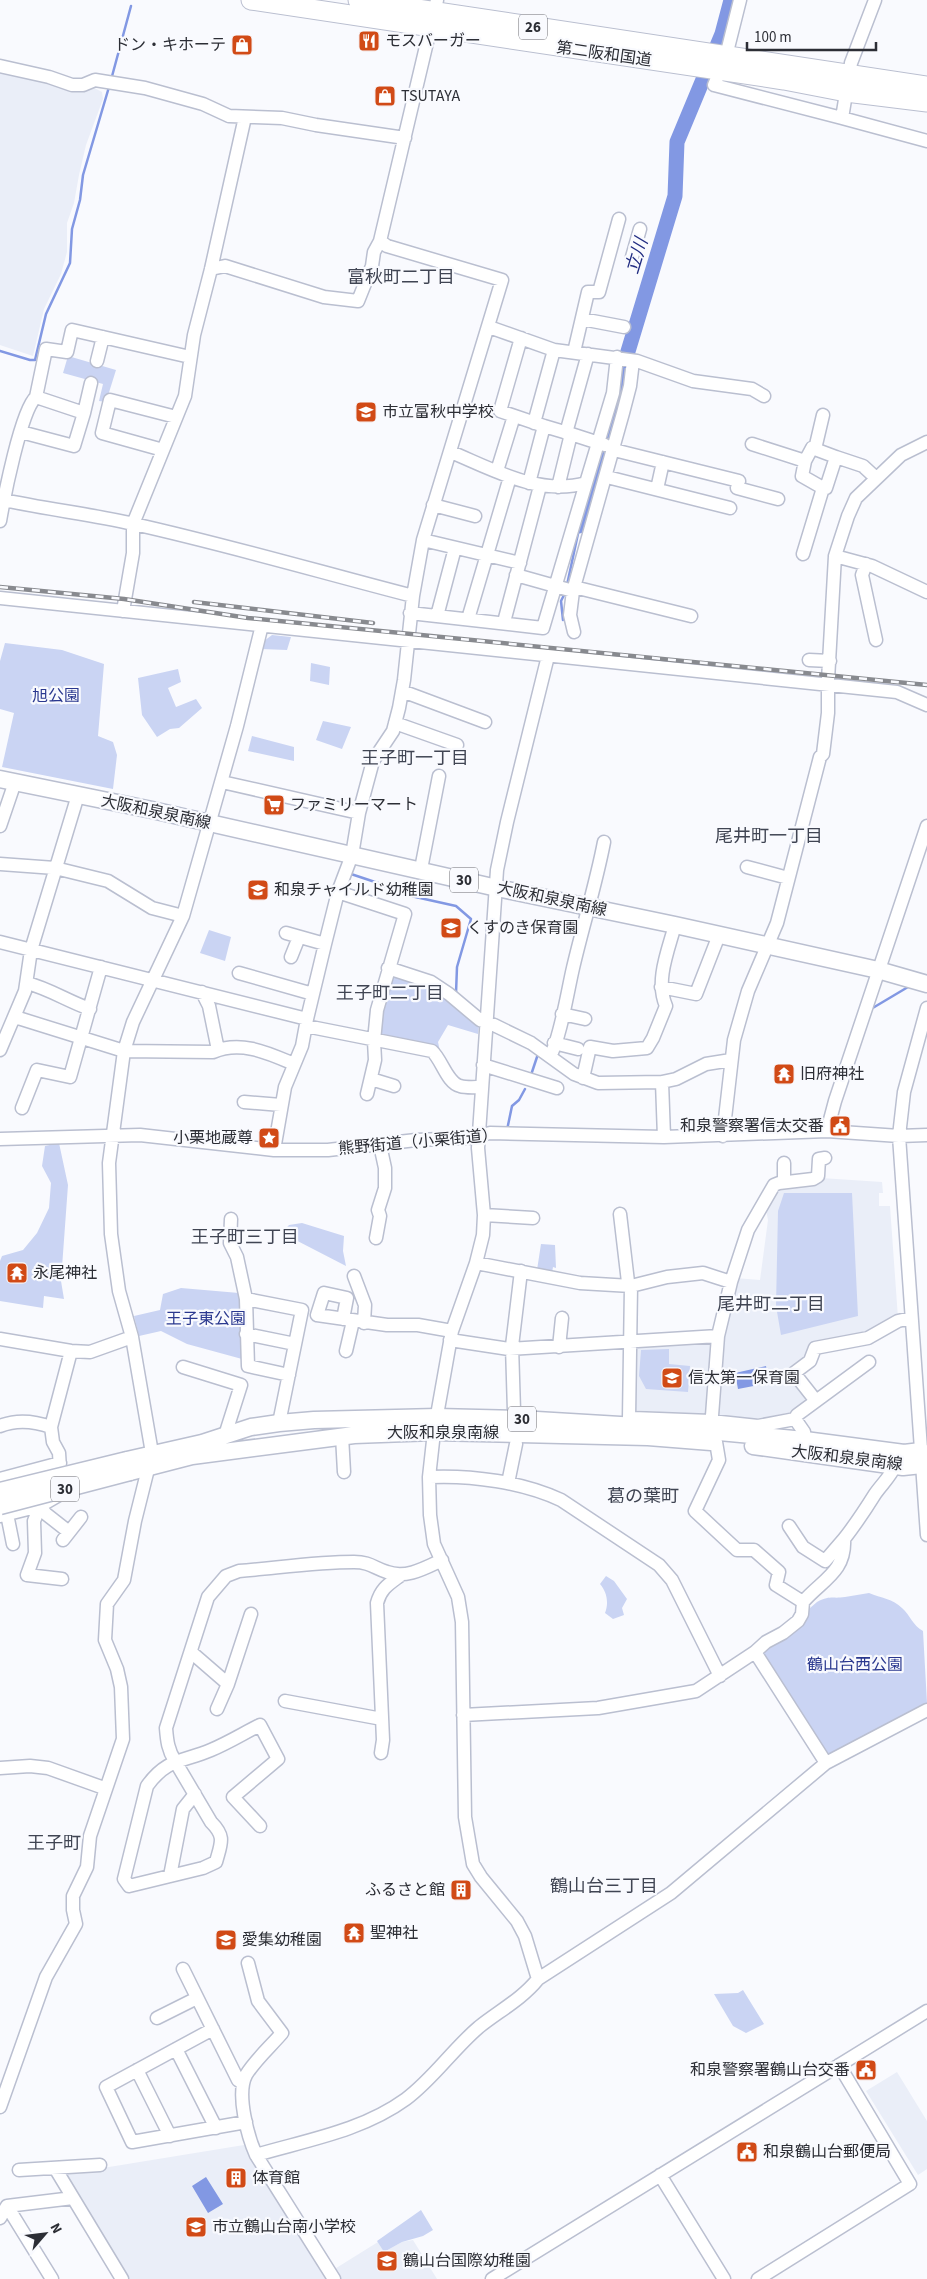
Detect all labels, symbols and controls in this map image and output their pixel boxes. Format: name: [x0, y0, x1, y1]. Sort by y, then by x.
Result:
road number: 26: [519, 15, 547, 40]
scale bar: [747, 20, 876, 52]
text: 100 m: [754, 27, 792, 48]
restaurant icon: モスバーガー: [357, 29, 381, 53]
place label: モスバーガー: [385, 30, 481, 52]
shop icon: ドン・キホーテ: [230, 33, 254, 57]
place label: ドン・キホーテ: [114, 34, 226, 56]
street label: 第二阪和国道: [555, 36, 653, 72]
shop icon: TSUTAYA: [373, 84, 397, 108]
place label: TSUTAYA: [401, 85, 461, 107]
water label: 立川: [620, 233, 655, 277]
district label: 富秋町二丁目: [347, 265, 455, 290]
school or university icon: 市立富秋中学校: [354, 400, 378, 424]
place label: 市立富秋中学校: [382, 401, 494, 423]
park label: 旭公園: [32, 685, 80, 707]
district label: 王子町一丁目: [361, 746, 469, 771]
street label: 大阪和泉泉南線: [99, 790, 213, 834]
supermarket icon: ファミリーマート: [262, 793, 286, 817]
place label: ファミリーマート: [290, 794, 418, 816]
district label: 尾井町一丁目: [715, 824, 823, 849]
road number: 30: [450, 868, 478, 892]
street label: 大阪和泉泉南線: [495, 877, 609, 921]
school or university icon: 和泉チャイルド幼稚園: [246, 878, 270, 902]
place label: 和泉チャイルド幼稚園: [274, 879, 434, 901]
school or university icon: くすのき保育園: [439, 916, 463, 940]
place label: くすのき保育園: [467, 917, 579, 939]
district label: 王子町二丁目: [336, 981, 444, 1006]
temple icon: 旧府神社: [772, 1062, 796, 1086]
place label: 旧府神社: [800, 1063, 864, 1085]
public building icon: 和泉警察署信太交番: [828, 1114, 852, 1138]
place label: 和泉警察署信太交番: [680, 1115, 824, 1137]
street label: 熊野街道（小栗街道）: [337, 1124, 499, 1160]
place icon: 小栗地蔵尊: [257, 1126, 281, 1150]
place label: 小栗地蔵尊: [173, 1127, 253, 1149]
district label: 王子町三丁目: [191, 1225, 299, 1250]
temple icon: 永尾神社: [5, 1261, 29, 1285]
place label: 永尾神社: [33, 1262, 97, 1284]
district label: 尾井町二丁目: [717, 1292, 825, 1317]
park label: 王子東公園: [166, 1308, 246, 1330]
school or university icon: 信太第一保育園: [660, 1366, 684, 1390]
place label: 信太第一保育園: [688, 1367, 800, 1389]
road number: 30: [508, 1406, 536, 1432]
street label: 大阪和泉泉南線: [387, 1422, 499, 1444]
street label: 大阪和泉泉南線: [790, 1440, 904, 1476]
road number: 30: [51, 1476, 79, 1502]
district label: 葛の葉町: [607, 1484, 679, 1509]
park label: 鶴山台西公園: [807, 1654, 903, 1676]
district label: 王子町: [27, 1831, 81, 1856]
district label: 鶴山台三丁目: [550, 1874, 658, 1899]
building icon: ふるさと館: [449, 1878, 473, 1902]
place label: ふるさと館: [365, 1879, 445, 1901]
temple icon: 聖神社: [342, 1921, 366, 1945]
place label: 聖神社: [370, 1922, 418, 1944]
school or university icon: 愛集幼稚園: [214, 1928, 238, 1952]
place label: 愛集幼稚園: [242, 1929, 322, 1951]
public building icon: 和泉警察署鶴山台交番: [854, 2058, 878, 2082]
place label: 和泉警察署鶴山台交番: [690, 2059, 850, 2081]
public building icon: 和泉鶴山台郵便局: [735, 2140, 759, 2164]
place label: 和泉鶴山台郵便局: [763, 2141, 891, 2163]
building icon: 体育館: [224, 2166, 248, 2190]
place label: 体育館: [252, 2167, 300, 2189]
north arrow: [20, 2209, 70, 2259]
school or university icon: 市立鶴山台南小学校: [184, 2215, 208, 2239]
place label: 市立鶴山台南小学校: [212, 2216, 356, 2238]
text: N: [45, 2220, 67, 2237]
school or university icon: 鶴山台国際幼稚園: [375, 2249, 399, 2273]
place label: 鶴山台国際幼稚園: [403, 2250, 531, 2272]

